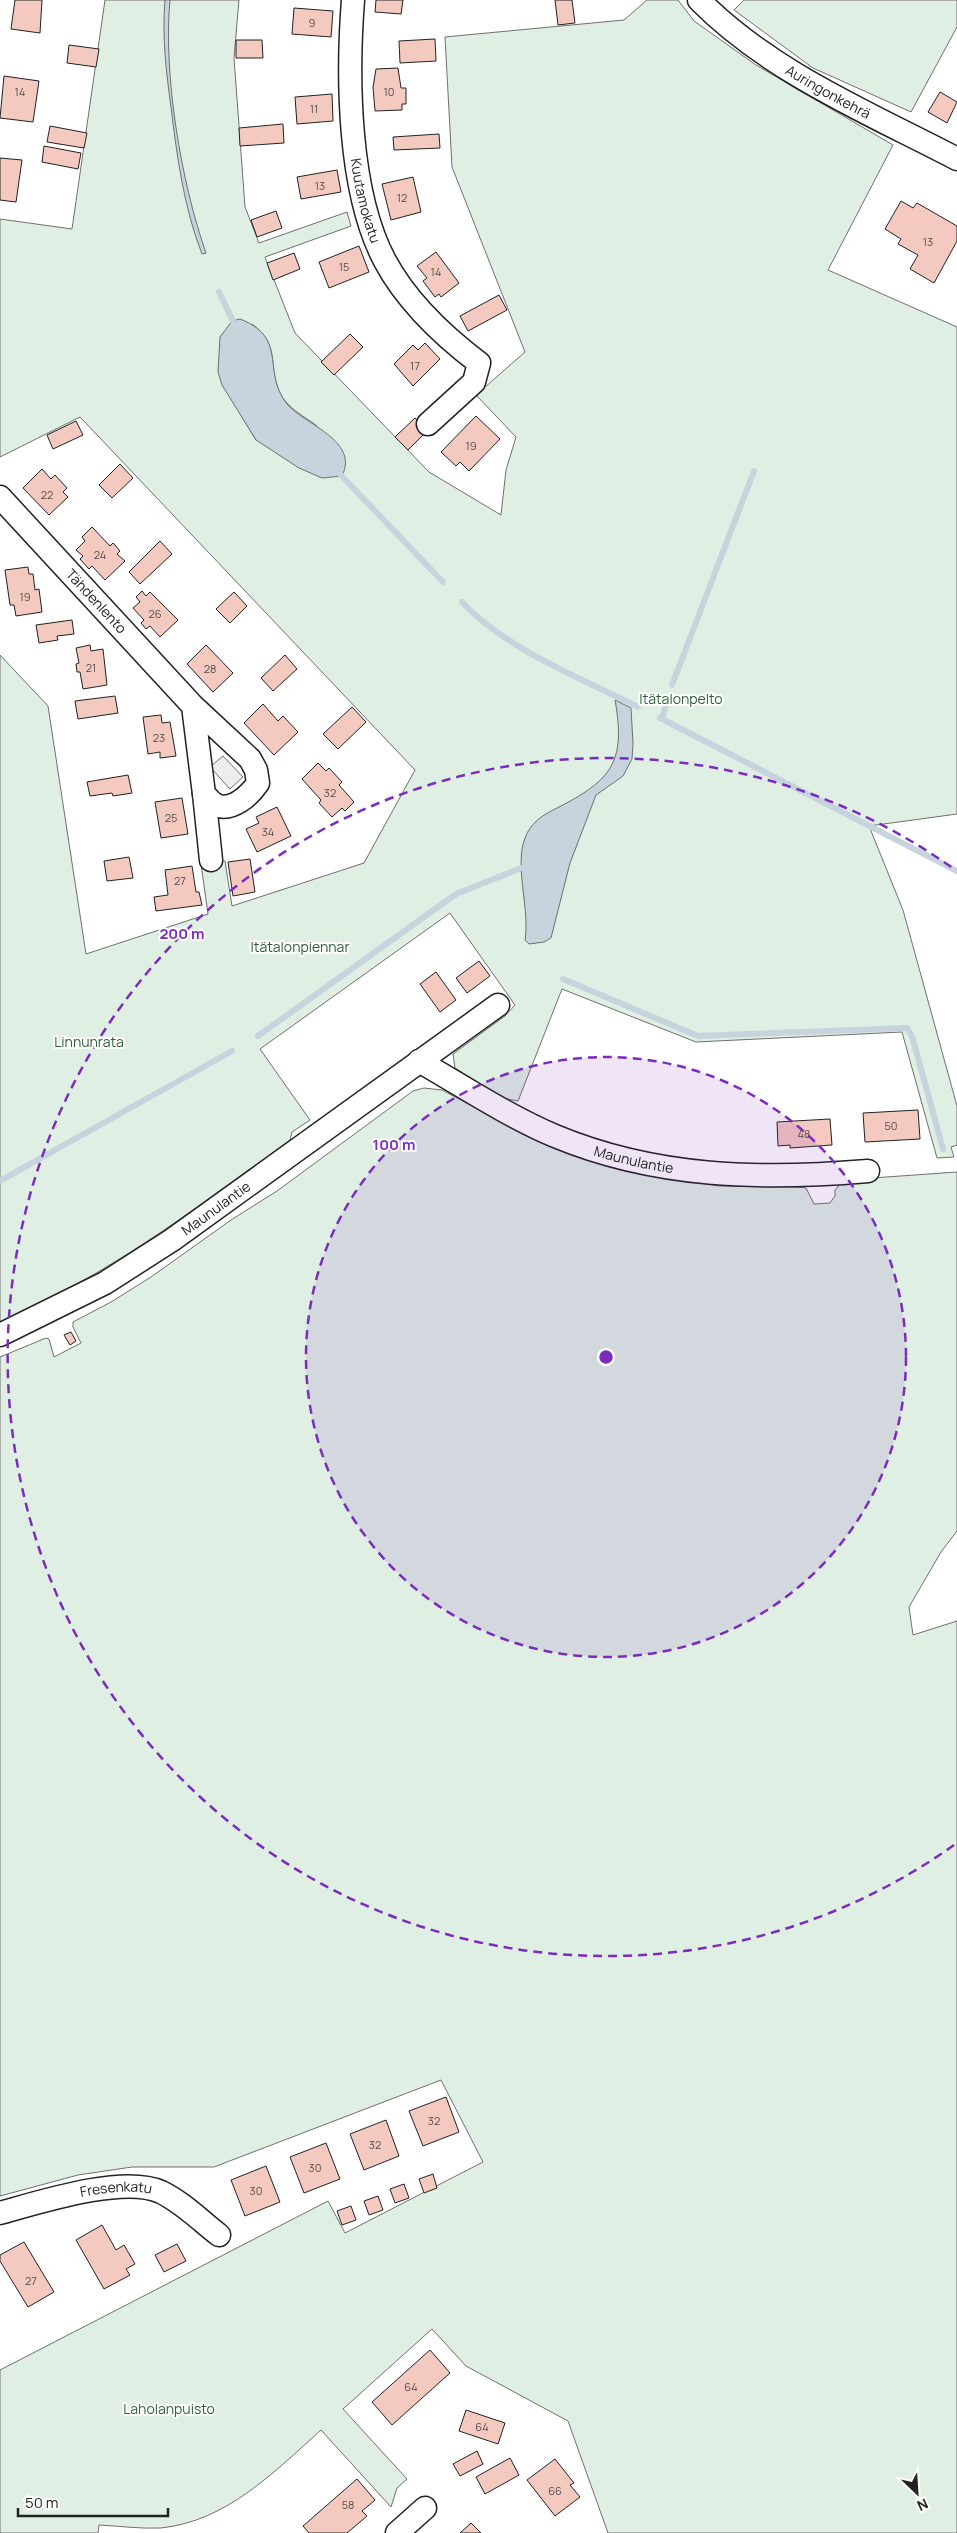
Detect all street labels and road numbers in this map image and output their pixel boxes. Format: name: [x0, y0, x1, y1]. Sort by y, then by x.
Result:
street label: Auringonkehrä: [782, 60, 874, 123]
street label: Kuutamokatu: [347, 157, 386, 246]
street label: Tähdenlento: [62, 565, 131, 637]
street label: Maunulantie: [592, 1141, 675, 1177]
street label: Maunulantie: [177, 1176, 254, 1239]
street label: Fresenkatu: [78, 2176, 154, 2201]

